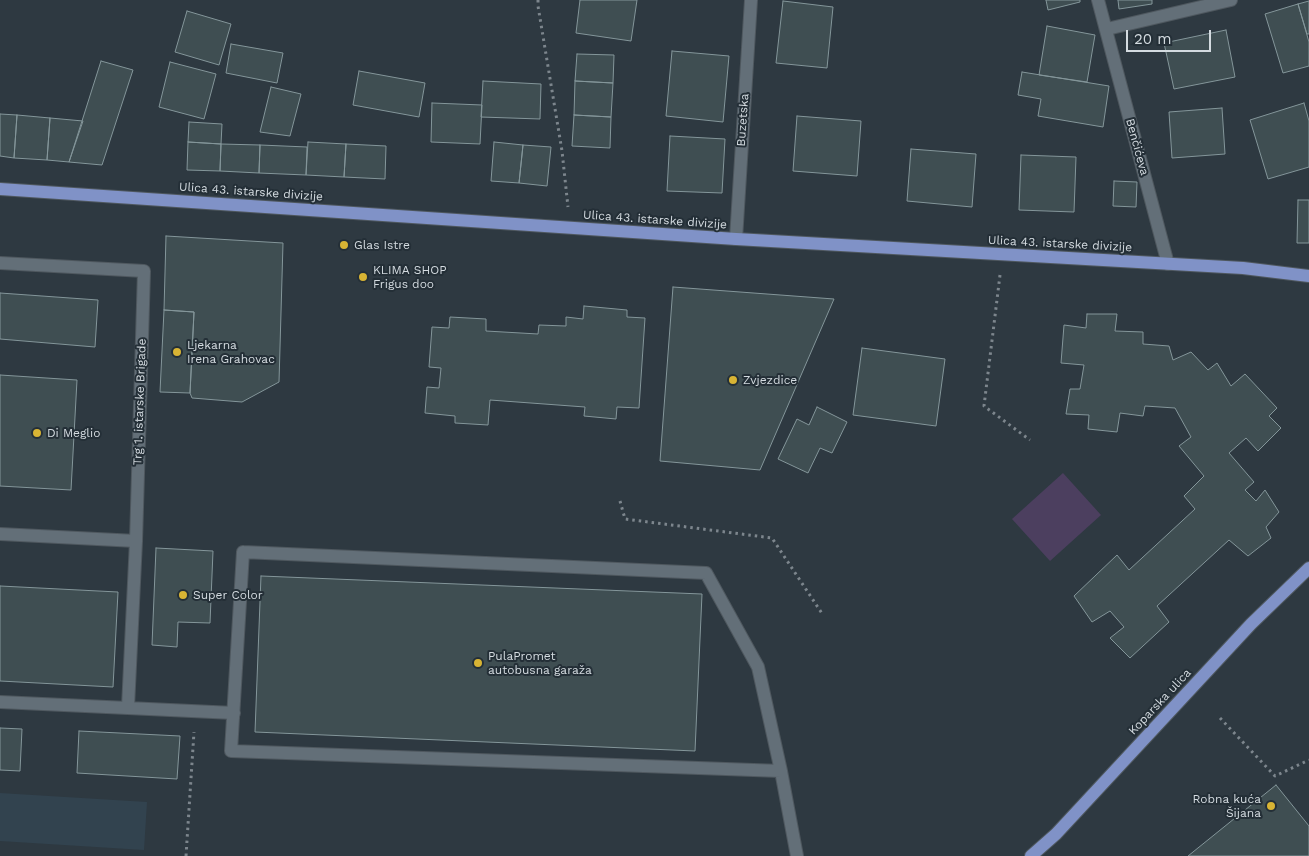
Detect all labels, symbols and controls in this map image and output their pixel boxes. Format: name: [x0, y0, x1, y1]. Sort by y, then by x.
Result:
scale bar: [1129, 20, 1214, 52]
text: 20 m: [1134, 30, 1172, 48]
street label: Buzetska: [734, 93, 752, 147]
street label: Benčićeva: [1122, 117, 1152, 177]
street label: Ulica 43. istarske divizije: [179, 180, 323, 204]
street label: Ulica 43. istarske divizije: [583, 208, 727, 232]
street label: Ulica 43. istarske divizije: [988, 233, 1132, 255]
place label: Glas Istre: [354, 238, 410, 252]
marker: Glas Istre: [338, 239, 350, 251]
place label: KLIMA SHOP Frigus doo: [373, 263, 447, 291]
marker: KLIMA SHOP Frigus doo: [357, 271, 369, 283]
street label: Trg 1. istarske Brigade: [131, 338, 149, 466]
place label: Ljekarna Irena Grahovac: [187, 338, 275, 366]
marker: Ljekarna Irena Grahovac: [171, 346, 183, 358]
place label: Zvjezdice: [743, 373, 797, 387]
marker: Zvjezdice: [727, 374, 739, 386]
place label: Di Meglio: [47, 426, 100, 440]
marker: Di Meglio: [31, 427, 43, 439]
place label: Super Color: [193, 588, 263, 602]
marker: Super Color: [177, 589, 189, 601]
place label: PulaPromet autobusna garaža: [488, 649, 592, 677]
marker: PulaPromet autobusna garaža: [472, 657, 484, 669]
street label: Koparska ulica: [1126, 666, 1194, 738]
place label: Robna kuća Šijana: [1192, 792, 1261, 820]
marker: Robna kuća Šijana: [1265, 800, 1277, 812]

